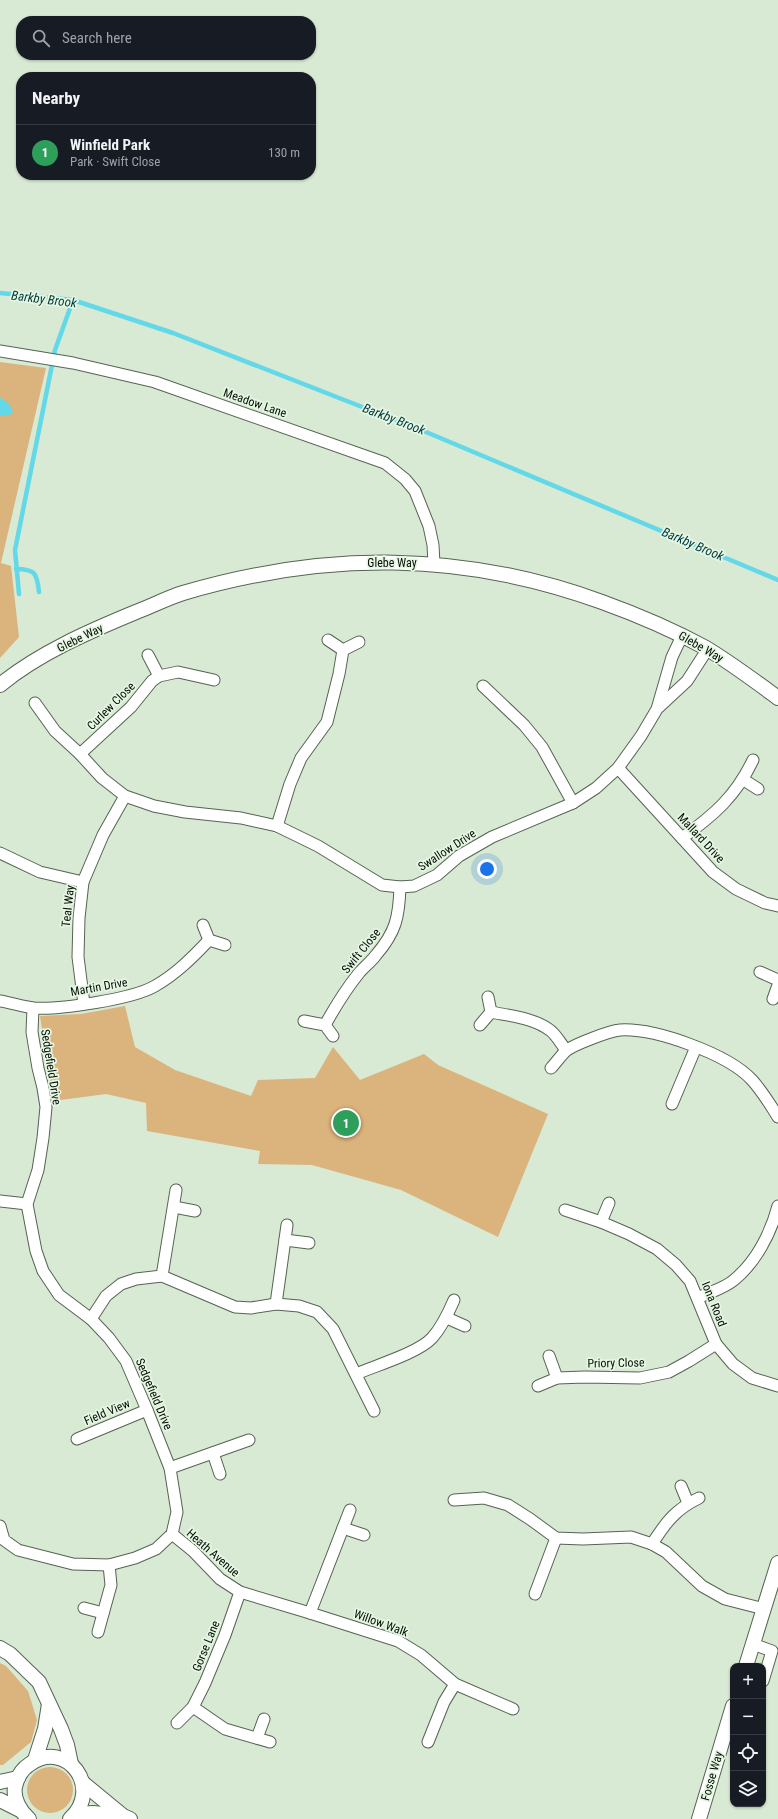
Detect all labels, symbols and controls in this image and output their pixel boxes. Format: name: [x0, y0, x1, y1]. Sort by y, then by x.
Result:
search box: [16, 16, 316, 60]
icon: search: [30, 27, 52, 49]
text: Search here: [62, 29, 132, 47]
text: Nearby: [32, 88, 80, 108]
text: Winfield Park: [70, 136, 150, 154]
text: 1: [42, 145, 48, 160]
text: 130 m: [268, 145, 300, 160]
text: Park · Swift Close: [70, 154, 160, 169]
water label: Barkby Brook: [10, 288, 78, 310]
street label: Meadow Lane: [222, 386, 289, 420]
water label: Barkby Brook: [361, 400, 428, 438]
water label: Barkby Brook: [660, 524, 726, 564]
street label: Glebe Way: [367, 556, 417, 570]
street label: Glebe Way: [55, 621, 105, 655]
street label: Glebe Way: [676, 629, 726, 665]
street label: Curlew Close: [84, 679, 138, 733]
street label: Mallard Drive: [675, 810, 728, 866]
street label: Swallow Drive: [416, 826, 479, 874]
your location: [477, 859, 497, 879]
street label: Teal Way: [59, 884, 77, 928]
street label: Swift Close: [339, 925, 384, 976]
street label: Martin Drive: [69, 975, 129, 999]
street label: Sedgefield Drive: [38, 1028, 64, 1106]
pin: 1: [333, 1108, 359, 1138]
street label: Iona Road: [699, 1279, 729, 1329]
street label: Priory Close: [587, 1355, 645, 1370]
street label: Sedgefield Drive: [133, 1356, 175, 1432]
street label: Field View: [82, 1396, 132, 1428]
street label: Heath Avenue: [184, 1526, 243, 1580]
street label: Willow Walk: [352, 1607, 411, 1639]
street label: Gorse Lane: [189, 1618, 223, 1673]
map controls: [730, 1663, 766, 1807]
button: +: [730, 1663, 766, 1699]
button: −: [730, 1699, 766, 1735]
button: locate: [730, 1735, 766, 1771]
street label: Fosse Way: [698, 1750, 726, 1802]
button: layers: [730, 1771, 766, 1807]

